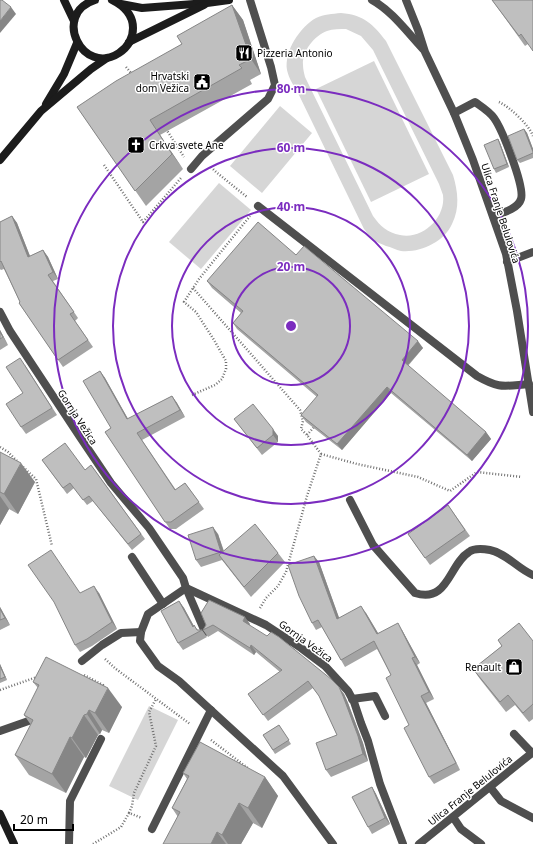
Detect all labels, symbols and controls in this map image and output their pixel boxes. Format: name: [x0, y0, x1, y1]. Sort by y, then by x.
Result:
restaurant icon: Pizzeria Antonio: [234, 43, 254, 63]
place label: Pizzeria Antonio: [257, 46, 333, 60]
place label: Hrvatski dom Vežica: [136, 69, 189, 95]
public building icon: Hrvatski dom Vežica: [192, 72, 212, 92]
text: 80 m: [277, 80, 305, 97]
church icon: Crkva svete Ane: [126, 135, 146, 155]
place label: Crkva svete Ane: [149, 138, 224, 152]
text: 60 m: [277, 139, 305, 156]
street label: Ulica Franje Belulovića: [478, 161, 524, 265]
text: 40 m: [277, 198, 305, 215]
text: 20 m: [277, 258, 305, 275]
centre of rings: [284, 319, 298, 333]
street label: Gornja Vežica: [55, 387, 101, 447]
street label: Gornja Vežica: [276, 617, 336, 665]
shop icon: Renault: [504, 657, 524, 677]
place label: Renault: [465, 660, 501, 674]
street label: Ulica Franje Belulovića: [425, 752, 515, 828]
scale bar: [14, 806, 73, 832]
text: 20 m: [20, 811, 48, 828]

